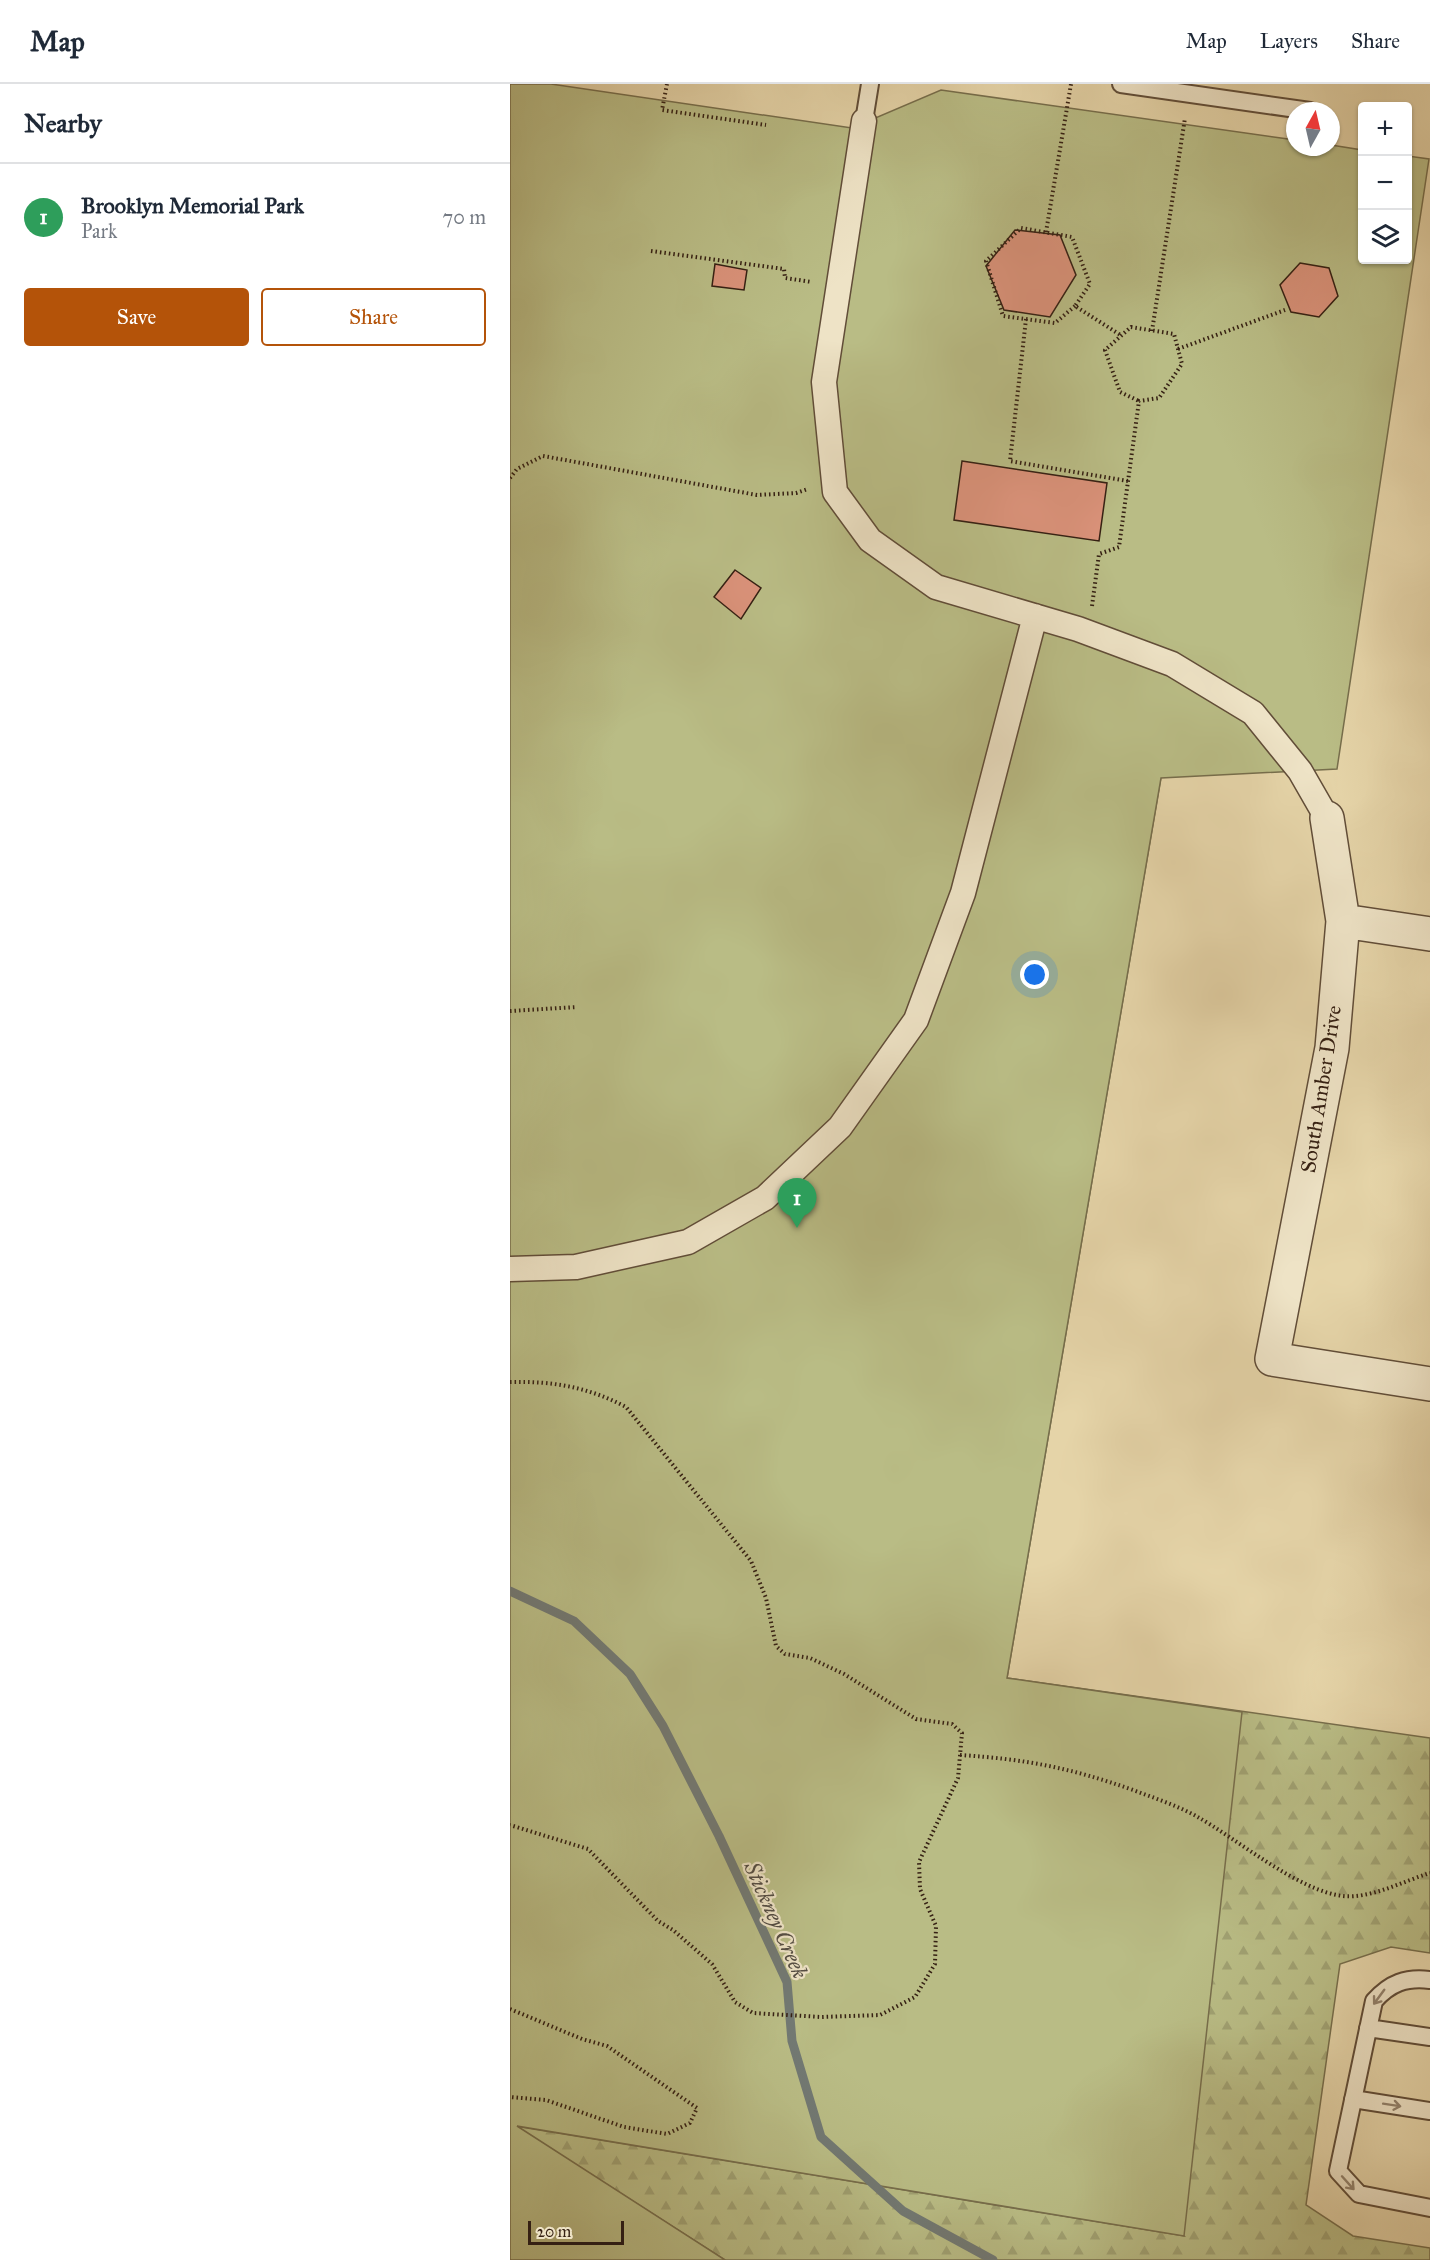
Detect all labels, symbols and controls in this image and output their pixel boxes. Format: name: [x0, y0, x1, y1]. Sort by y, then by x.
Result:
text: Map: [30, 24, 85, 59]
text: Map: [1186, 28, 1227, 54]
text: Layers: [1260, 28, 1318, 54]
text: Share: [1351, 28, 1400, 54]
north arrow: [1286, 102, 1340, 156]
map controls: [1358, 102, 1412, 264]
button: +: [1358, 102, 1412, 156]
text: Nearby: [24, 107, 102, 139]
button: −: [1358, 156, 1412, 210]
text: Brooklyn Memorial Park: [81, 192, 304, 219]
text: 1: [40, 205, 47, 229]
text: 70 m: [443, 205, 486, 229]
button: layers: [1358, 210, 1412, 264]
text: Park: [81, 219, 117, 243]
button: Save: [24, 288, 249, 346]
button: Share: [261, 288, 486, 346]
your location: [1020, 960, 1049, 989]
street label: South Amber Drive: [1295, 1003, 1347, 1175]
pin: 1: [778, 1178, 816, 1228]
water label: Stickney Creek: [738, 1856, 814, 1983]
one-way arrow: [1373, 1989, 1385, 2005]
one-way arrow: [1381, 2099, 1401, 2110]
one-way arrow: [1341, 2175, 1355, 2190]
scale bar: [528, 2218, 624, 2246]
text: 20 m: [537, 2222, 571, 2241]

